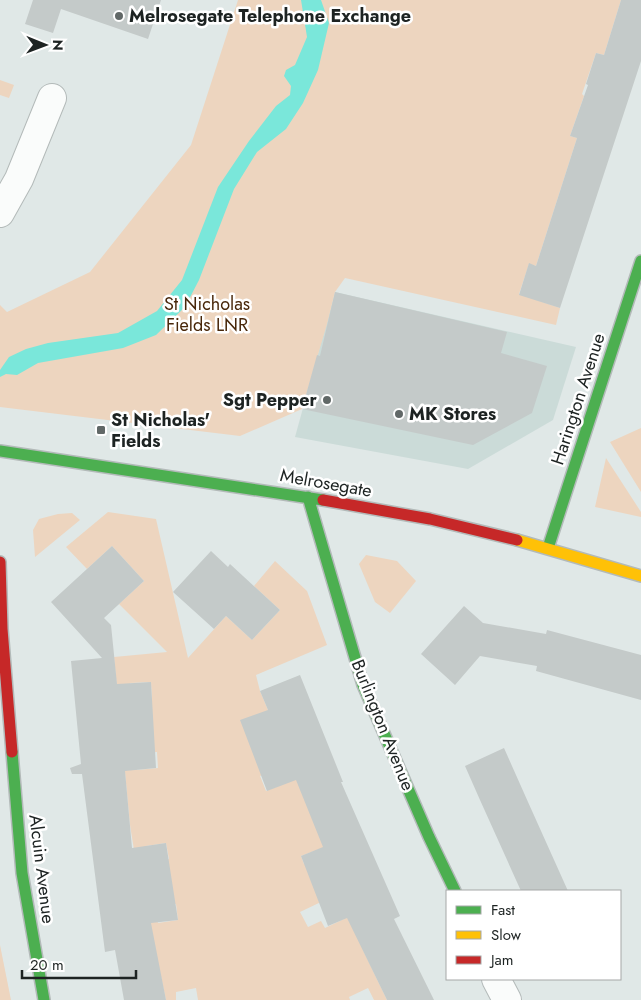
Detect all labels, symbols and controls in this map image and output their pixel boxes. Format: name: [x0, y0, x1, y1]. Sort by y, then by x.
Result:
place label: Melrosegate Telephone Exchange: [129, 3, 411, 29]
marker: Melrosegate Telephone Exchange: [113, 10, 125, 22]
north arrow: [20, 20, 70, 70]
text: N: [48, 39, 68, 51]
park label: St Nicholas Fields LNR: [164, 291, 250, 338]
street label: Harington Avenue: [544, 330, 612, 468]
place label: Sgt Pepper: [223, 387, 318, 413]
marker: Sgt Pepper: [321, 394, 333, 406]
place label: MK Stores: [409, 401, 496, 427]
place label: St Nicholas' Fields: [111, 407, 210, 454]
marker: MK Stores: [393, 408, 405, 420]
marker: St Nicholas' Fields: [95, 424, 107, 436]
street label: Melrosegate: [278, 462, 374, 504]
street label: Burlington Avenue: [345, 656, 421, 794]
street label: Alcuin Avenue: [22, 813, 62, 925]
legend: [446, 890, 621, 980]
text: Fast: [491, 899, 515, 921]
text: Slow: [491, 924, 522, 946]
scale bar: [22, 948, 136, 980]
text: Jam: [489, 949, 514, 971]
text: 20 m: [30, 954, 64, 976]

